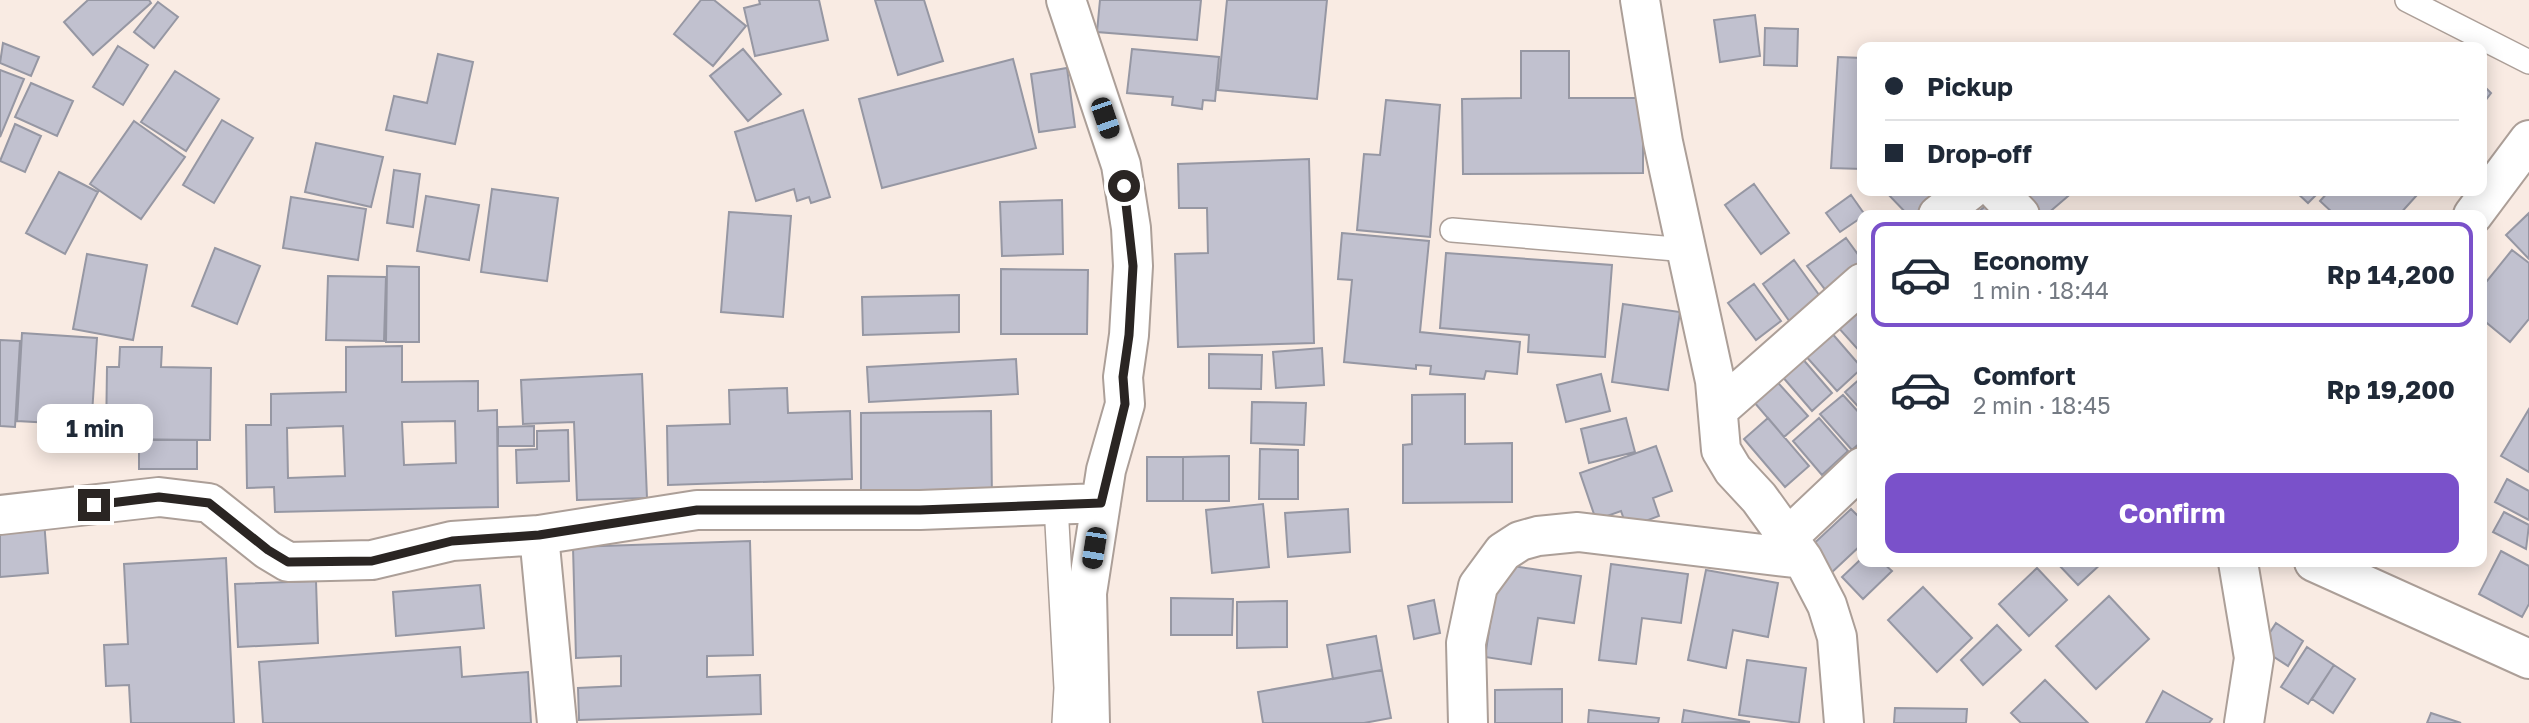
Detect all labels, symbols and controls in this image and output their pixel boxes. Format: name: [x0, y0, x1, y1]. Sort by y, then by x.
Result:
text: Pickup: [1927, 71, 2013, 102]
car: [1089, 95, 1122, 141]
text: Drop-off: [1927, 138, 2032, 169]
route start: [1108, 170, 1140, 202]
icon: car: [1889, 243, 1952, 306]
text: Economy: [1973, 245, 2089, 276]
text: Rp 14,200: [2327, 259, 2455, 290]
text: 1 min · 18:44: [1973, 276, 2109, 304]
icon: car: [1889, 358, 1952, 421]
text: Comfort: [1973, 360, 2076, 391]
text: Rp 19,200: [2327, 374, 2455, 405]
text: 2 min · 18:45: [1973, 391, 2111, 419]
callout: 1 min: [36, 404, 152, 452]
text: 1 min: [66, 414, 124, 442]
button: Confirm: [1885, 473, 2459, 553]
route end: [78, 489, 110, 521]
car: [1081, 526, 1108, 570]

